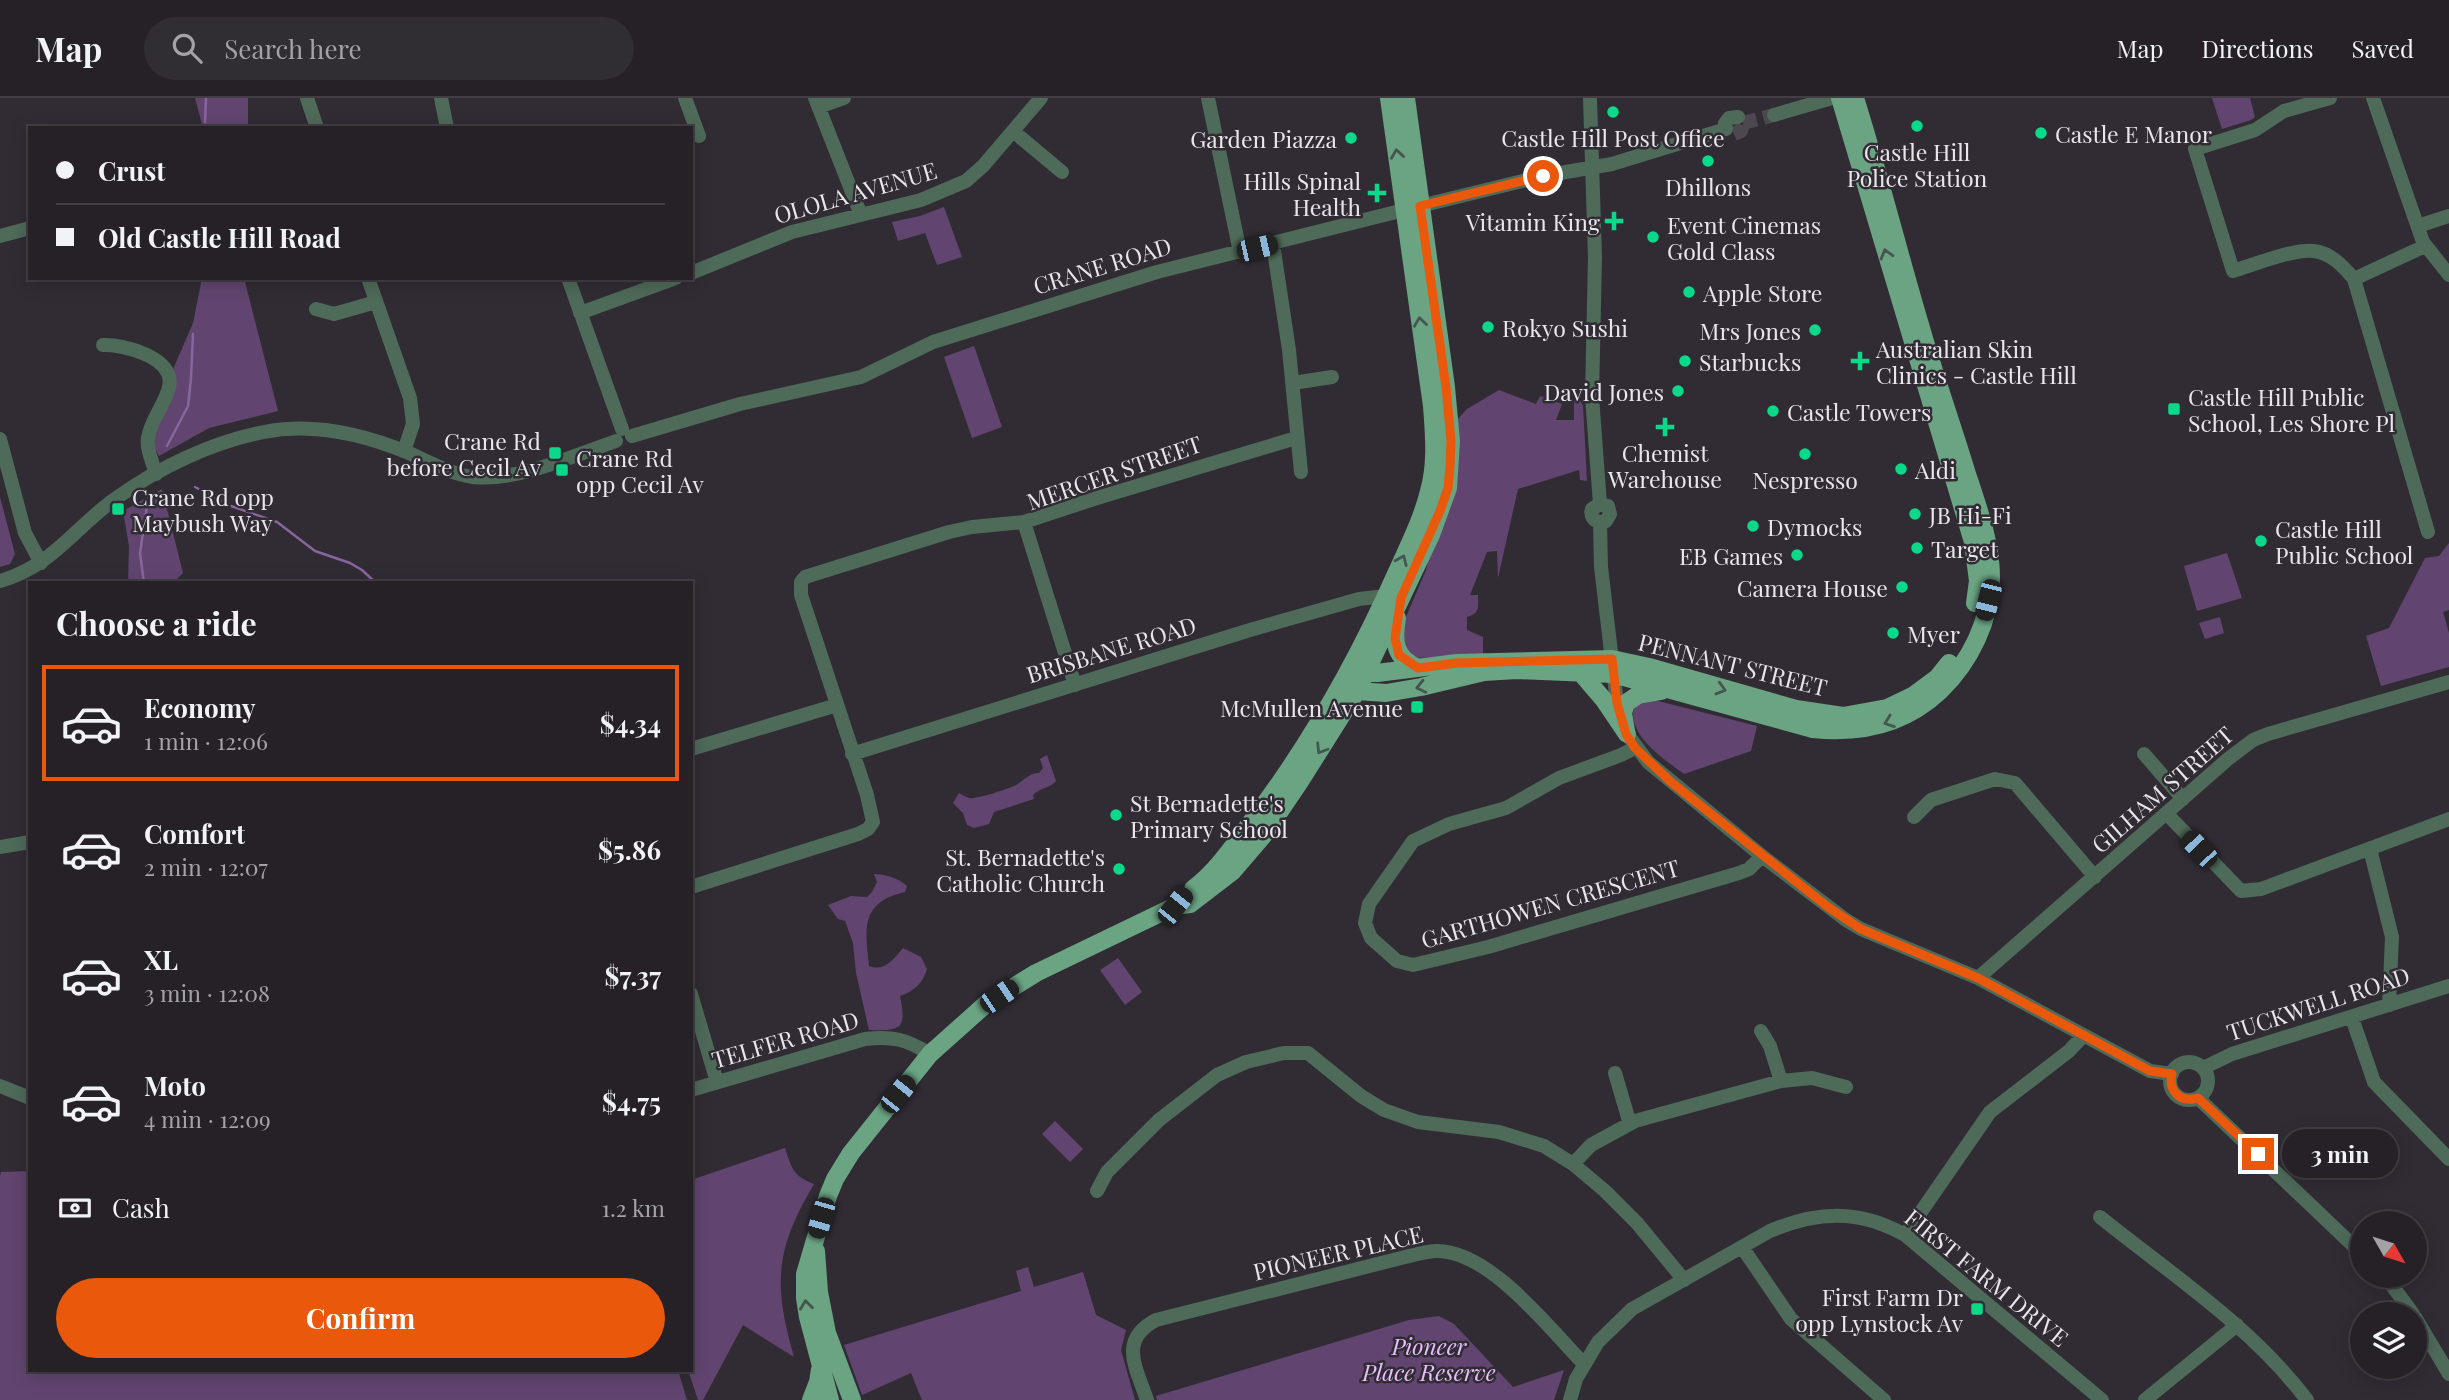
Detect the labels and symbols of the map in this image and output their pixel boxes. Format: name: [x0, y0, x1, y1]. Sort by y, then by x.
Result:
marker: Castle Hill Post Office: [1605, 104, 1621, 120]
marker: Castle Hill Police Station: [1909, 118, 1925, 134]
place label: Castle E Manor: [2055, 118, 2212, 149]
place label: Castle Hill Post Office: [1501, 122, 1725, 153]
place label: Garden Piazza: [1190, 123, 1338, 154]
marker: Castle E Manor: [2033, 125, 2049, 141]
marker: Garden Piazza: [1343, 130, 1359, 146]
place label: Castle Hill Police Station: [1847, 136, 1988, 193]
one-way arrow: [1390, 148, 1405, 160]
marker: Dhillons: [1700, 153, 1716, 169]
street label: OLOLA AVENUE: [770, 154, 940, 230]
route start: [1527, 160, 1559, 192]
place label: Hills Spinal Health: [1243, 165, 1361, 222]
place label: Dhillons: [1665, 171, 1751, 202]
marker: Hills Spinal Health: [1367, 183, 1387, 203]
place label: Vitamin King: [1465, 206, 1600, 237]
place label: Event Cinemas Gold Class: [1667, 209, 1821, 266]
marker: Vitamin King: [1606, 213, 1622, 229]
street label: CRANE ROAD: [1029, 229, 1175, 301]
marker: Event Cinemas Gold Class: [1645, 229, 1661, 245]
car: [1235, 233, 1280, 263]
one-way arrow: [1880, 248, 1894, 260]
place label: Apple Store: [1702, 277, 1823, 308]
marker: Apple Store: [1681, 284, 1697, 300]
place label: Rokyo Sushi: [1502, 312, 1628, 343]
place label: Mrs Jones: [1699, 315, 1801, 346]
one-way arrow: [1412, 316, 1427, 328]
marker: Rokyo Sushi: [1480, 319, 1496, 335]
marker: Mrs Jones: [1807, 322, 1823, 338]
place label: Australian Skin Clinics - Castle Hill: [1875, 333, 2077, 390]
place label: Starbucks: [1699, 346, 1801, 377]
marker: Australian Skin Clinics - Castle Hill: [1850, 351, 1870, 371]
marker: Starbucks: [1677, 353, 1693, 369]
place label: David Jones: [1544, 376, 1664, 407]
place label: Castle Hill Public School, Les Shore Pl: [2188, 381, 2396, 438]
marker: David Jones: [1670, 383, 1686, 399]
place label: Castle Towers: [1787, 396, 1931, 427]
marker: Castle Hill Public School, Les Shore Pl: [2166, 401, 2182, 417]
marker: Castle Towers: [1765, 403, 1781, 419]
marker: Chemist Warehouse: [1657, 419, 1673, 435]
place label: Crane Rd before Cecil Av: [387, 425, 542, 482]
street label: MERCER STREET: [1022, 428, 1206, 516]
place label: Chemist Warehouse: [1607, 437, 1722, 494]
place label: Crane Rd opp Cecil Av: [576, 442, 704, 499]
marker: Crane Rd before Cecil Av: [547, 445, 563, 461]
marker: Nespresso: [1797, 446, 1813, 462]
place label: Aldi: [1914, 454, 1956, 485]
marker: Aldi: [1893, 461, 1909, 477]
marker: Crane Rd opp Cecil Av: [554, 462, 570, 478]
place label: Nespresso: [1752, 464, 1858, 495]
place label: Crane Rd opp Maybush Way: [132, 481, 274, 538]
place label: JB Hi-Fi: [1928, 499, 2012, 530]
marker: Crane Rd opp Maybush Way: [110, 501, 126, 517]
marker: JB Hi-Fi: [1907, 506, 1923, 522]
place label: Dymocks: [1767, 511, 1862, 542]
place label: Castle Hill Public School: [2275, 513, 2414, 570]
marker: Dymocks: [1745, 518, 1761, 534]
place label: Target: [1931, 533, 1999, 564]
marker: Castle Hill Public School: [2253, 533, 2269, 549]
place label: EB Games: [1679, 540, 1783, 571]
marker: Target: [1909, 540, 1925, 556]
marker: EB Games: [1789, 547, 1805, 563]
one-way arrow: [1394, 554, 1408, 567]
place label: Camera House: [1737, 572, 1888, 603]
car: [1973, 577, 2004, 623]
marker: Camera House: [1894, 579, 1910, 595]
street label: BRISBANE ROAD: [1022, 608, 1200, 690]
place label: Myer: [1907, 618, 1960, 649]
marker: Myer: [1885, 625, 1901, 641]
street label: PENNANT STREET: [1635, 626, 1831, 702]
one-way arrow: [1415, 678, 1427, 693]
one-way arrow: [1715, 681, 1727, 695]
place label: McMullen Avenue: [1220, 692, 1403, 723]
marker: McMullen Avenue: [1409, 699, 1425, 715]
one-way arrow: [1883, 714, 1895, 728]
street label: GILHAM STREET: [2084, 719, 2240, 859]
one-way arrow: [1316, 741, 1329, 754]
place label: St Bernadette's Primary School: [1130, 787, 1288, 844]
marker: St Bernadette's Primary School: [1108, 807, 1124, 823]
car: [2177, 826, 2222, 872]
place label: St. Bernadette's Catholic Church: [936, 841, 1105, 898]
street label: GARTHOWEN CRESCENT: [1417, 851, 1683, 955]
marker: St. Bernadette's Catholic Church: [1111, 861, 1127, 877]
car: [1154, 883, 1197, 929]
street label: TUCKWELL ROAD: [2223, 959, 2413, 1047]
car: [976, 976, 1023, 1016]
street label: TELFER ROAD: [708, 1003, 862, 1075]
car: [877, 1071, 920, 1117]
callout: 3 min: [2282, 1130, 2398, 1178]
route end: [2242, 1138, 2274, 1170]
car: [806, 1195, 837, 1241]
street label: FIRST FARM DRIVE: [1899, 1201, 2075, 1353]
north arrow: [2350, 1211, 2427, 1288]
street label: PIONEER PLACE: [1250, 1217, 1426, 1287]
place label: First Farm Dr opp Lynstock Av: [1795, 1281, 1964, 1338]
one-way arrow: [799, 1299, 814, 1311]
marker: First Farm Dr opp Lynstock Av: [1969, 1301, 1985, 1317]
park label: Pioneer Place Reserve: [1361, 1330, 1496, 1387]

